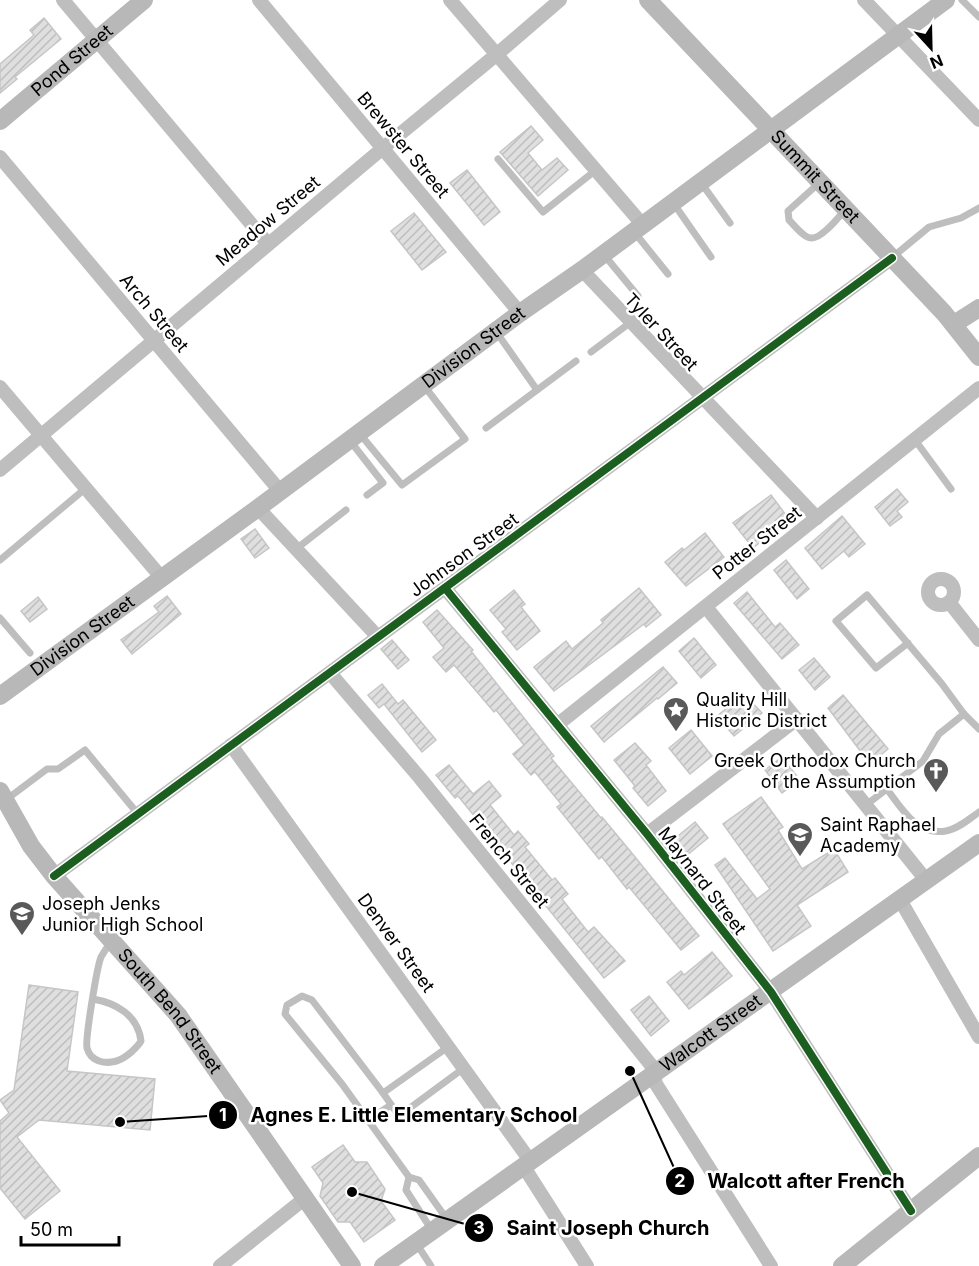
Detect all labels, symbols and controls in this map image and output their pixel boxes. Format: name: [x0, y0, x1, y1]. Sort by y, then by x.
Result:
north arrow: [901, 18, 961, 78]
street label: Pond Street: [27, 20, 117, 100]
text: N: [927, 50, 946, 73]
street label: Brewster Street: [353, 88, 454, 202]
street label: Summit Street: [767, 125, 864, 227]
street label: Meadow Street: [211, 171, 324, 270]
street label: Arch Street: [116, 269, 193, 356]
street label: Tyler Street: [620, 289, 703, 375]
street label: Division Street: [418, 302, 529, 392]
street label: Potter Street: [708, 501, 805, 584]
street label: Johnson Street: [405, 508, 522, 601]
street label: Division Street: [26, 591, 138, 680]
place label: Quality Hill Historic District: [696, 689, 827, 731]
place icon: Quality Hill Historic District: [661, 695, 691, 733]
place label: Greek Orthodox Church of the Assumption: [714, 750, 916, 792]
church icon: Greek Orthodox Church of the Assumption: [921, 756, 951, 794]
street label: French Street: [465, 810, 554, 912]
place label: Saint Raphael Academy: [820, 814, 936, 856]
school or university icon: Saint Raphael Academy: [785, 820, 815, 858]
street label: Maynard Street: [654, 823, 751, 939]
street label: Denver Street: [354, 889, 439, 996]
place label: Joseph Jenks Junior High School: [42, 893, 203, 935]
school or university icon: Joseph Jenks Junior High School: [7, 899, 37, 937]
street label: South Bend Street: [114, 944, 226, 1078]
street label: Walcott Street: [656, 990, 765, 1076]
callout: Agnes E. Little Elementary School: [208, 1096, 590, 1134]
text: Agnes E. Little Elementary School: [251, 1103, 577, 1127]
text: 1: [219, 1104, 227, 1125]
callout: Walcott after French: [665, 1162, 917, 1200]
text: Walcott after French: [707, 1169, 905, 1193]
text: 2: [674, 1170, 686, 1191]
scale bar: [21, 1209, 118, 1247]
callout: Saint Joseph Church: [464, 1209, 721, 1247]
text: Saint Joseph Church: [506, 1216, 710, 1240]
text: 3: [473, 1217, 485, 1238]
text: 50 m: [30, 1219, 73, 1240]

